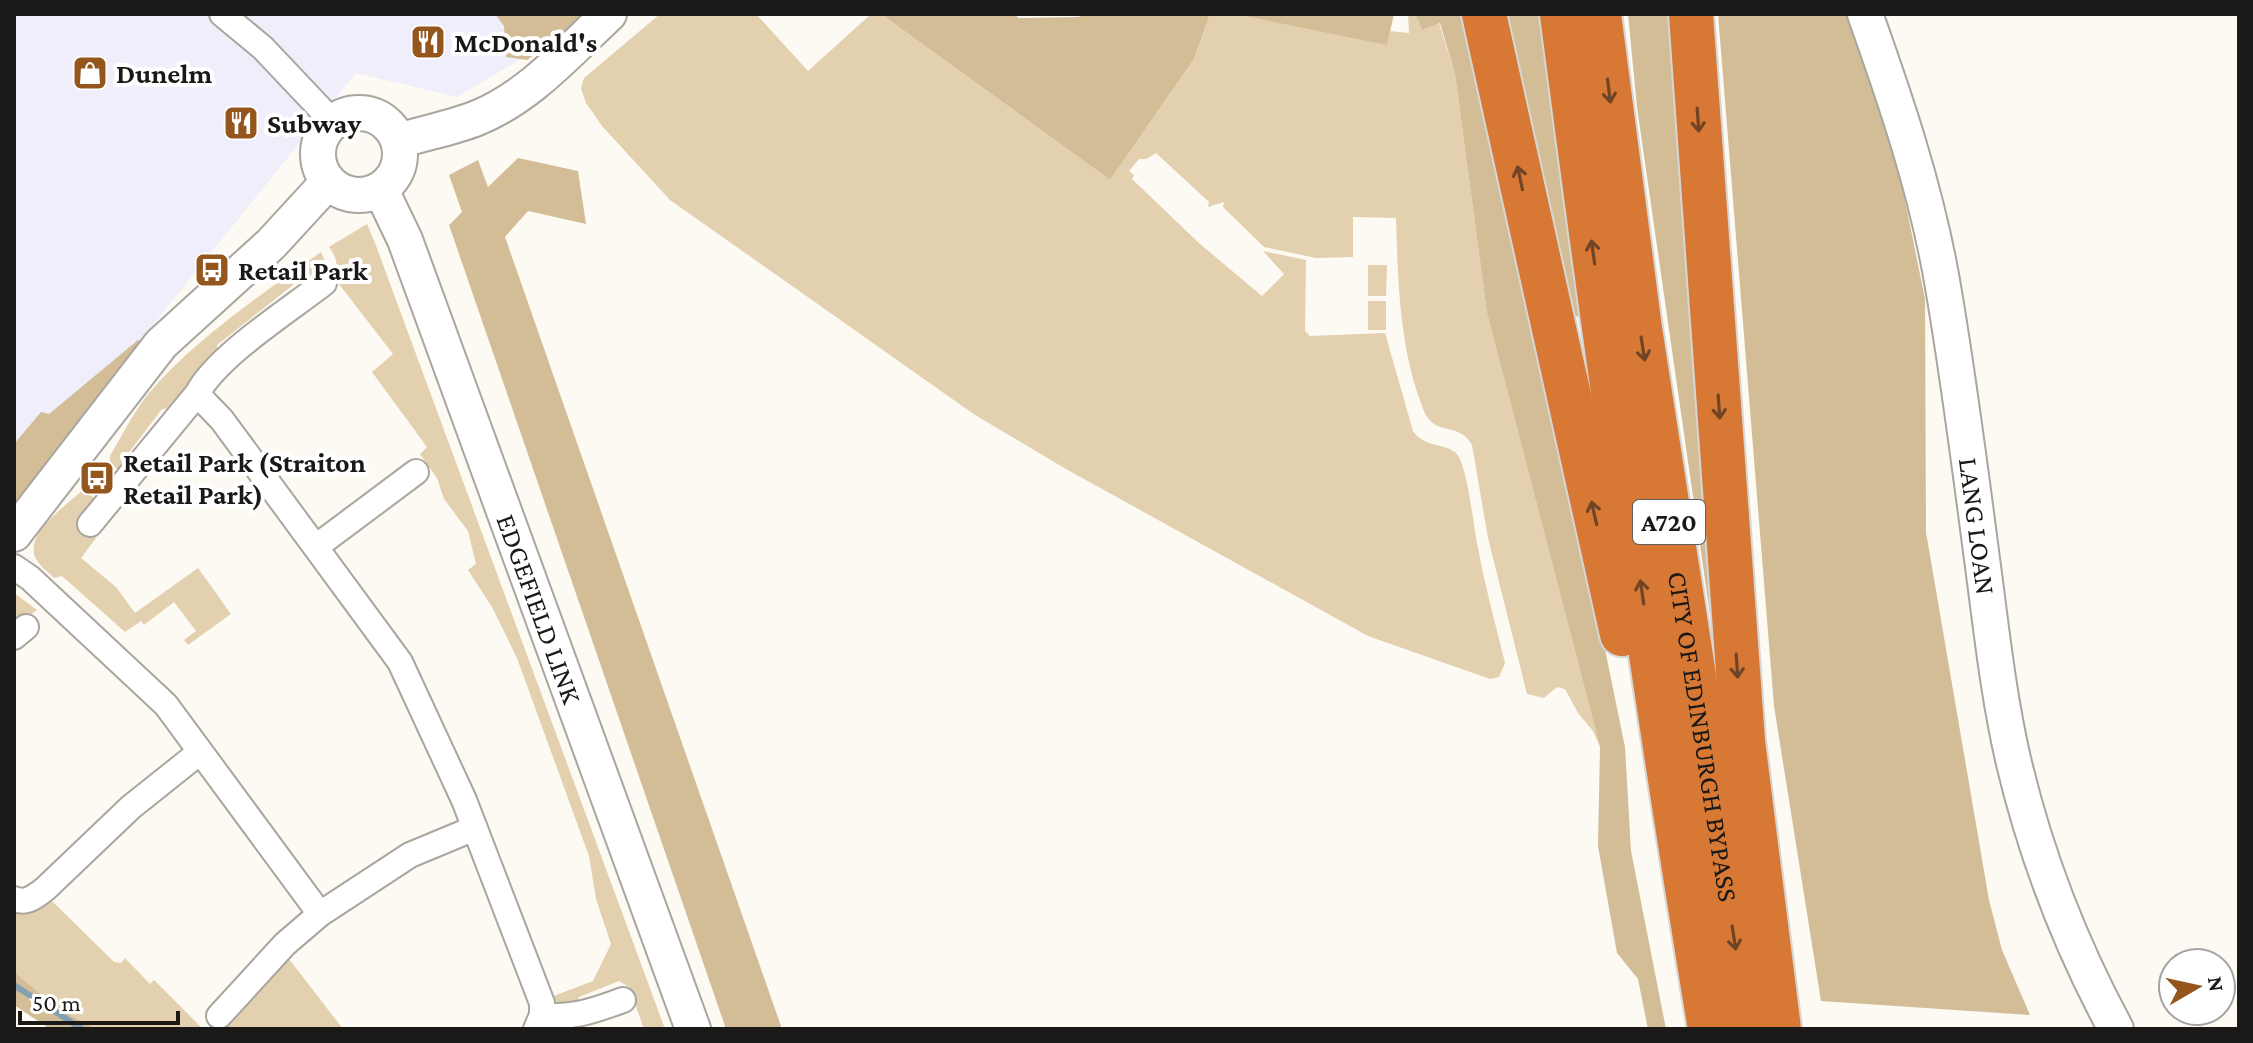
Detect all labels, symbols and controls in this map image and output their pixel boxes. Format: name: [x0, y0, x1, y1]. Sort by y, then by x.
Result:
restaurant icon: McDonald's: [409, 23, 447, 61]
place label: McDonald's: [454, 27, 597, 58]
shop icon: Dunelm: [71, 54, 109, 92]
place label: Dunelm: [116, 58, 212, 89]
one-way arrow: [1602, 78, 1617, 103]
restaurant icon: Subway: [222, 104, 260, 142]
one-way arrow: [1691, 106, 1706, 133]
place label: Subway: [267, 108, 361, 139]
one-way arrow: [1512, 165, 1527, 191]
one-way arrow: [1585, 240, 1600, 265]
bus stop icon: Retail Park: [193, 251, 231, 289]
place label: Retail Park: [238, 255, 369, 286]
one-way arrow: [1636, 336, 1651, 361]
one-way arrow: [1712, 393, 1727, 420]
place label: Retail Park (Straiton Retail Park): [123, 447, 366, 511]
street label: LANG LOAN: [1953, 456, 2002, 597]
bus stop icon: Retail Park (Straiton Retail Park): [78, 459, 116, 497]
road number: A720: [1633, 500, 1705, 544]
one-way arrow: [1586, 501, 1601, 527]
street label: EDGEFIELD LINK: [490, 510, 588, 709]
street label: CITY OF EDINBURGH BYPASS: [1662, 569, 1744, 904]
one-way arrow: [1634, 580, 1649, 605]
one-way arrow: [1730, 652, 1745, 679]
one-way arrow: [1727, 925, 1742, 950]
north arrow: [2157, 947, 2237, 1027]
scale bar: [20, 975, 178, 1025]
text: N: [2203, 975, 2230, 993]
text: 50 m: [32, 989, 81, 1016]

